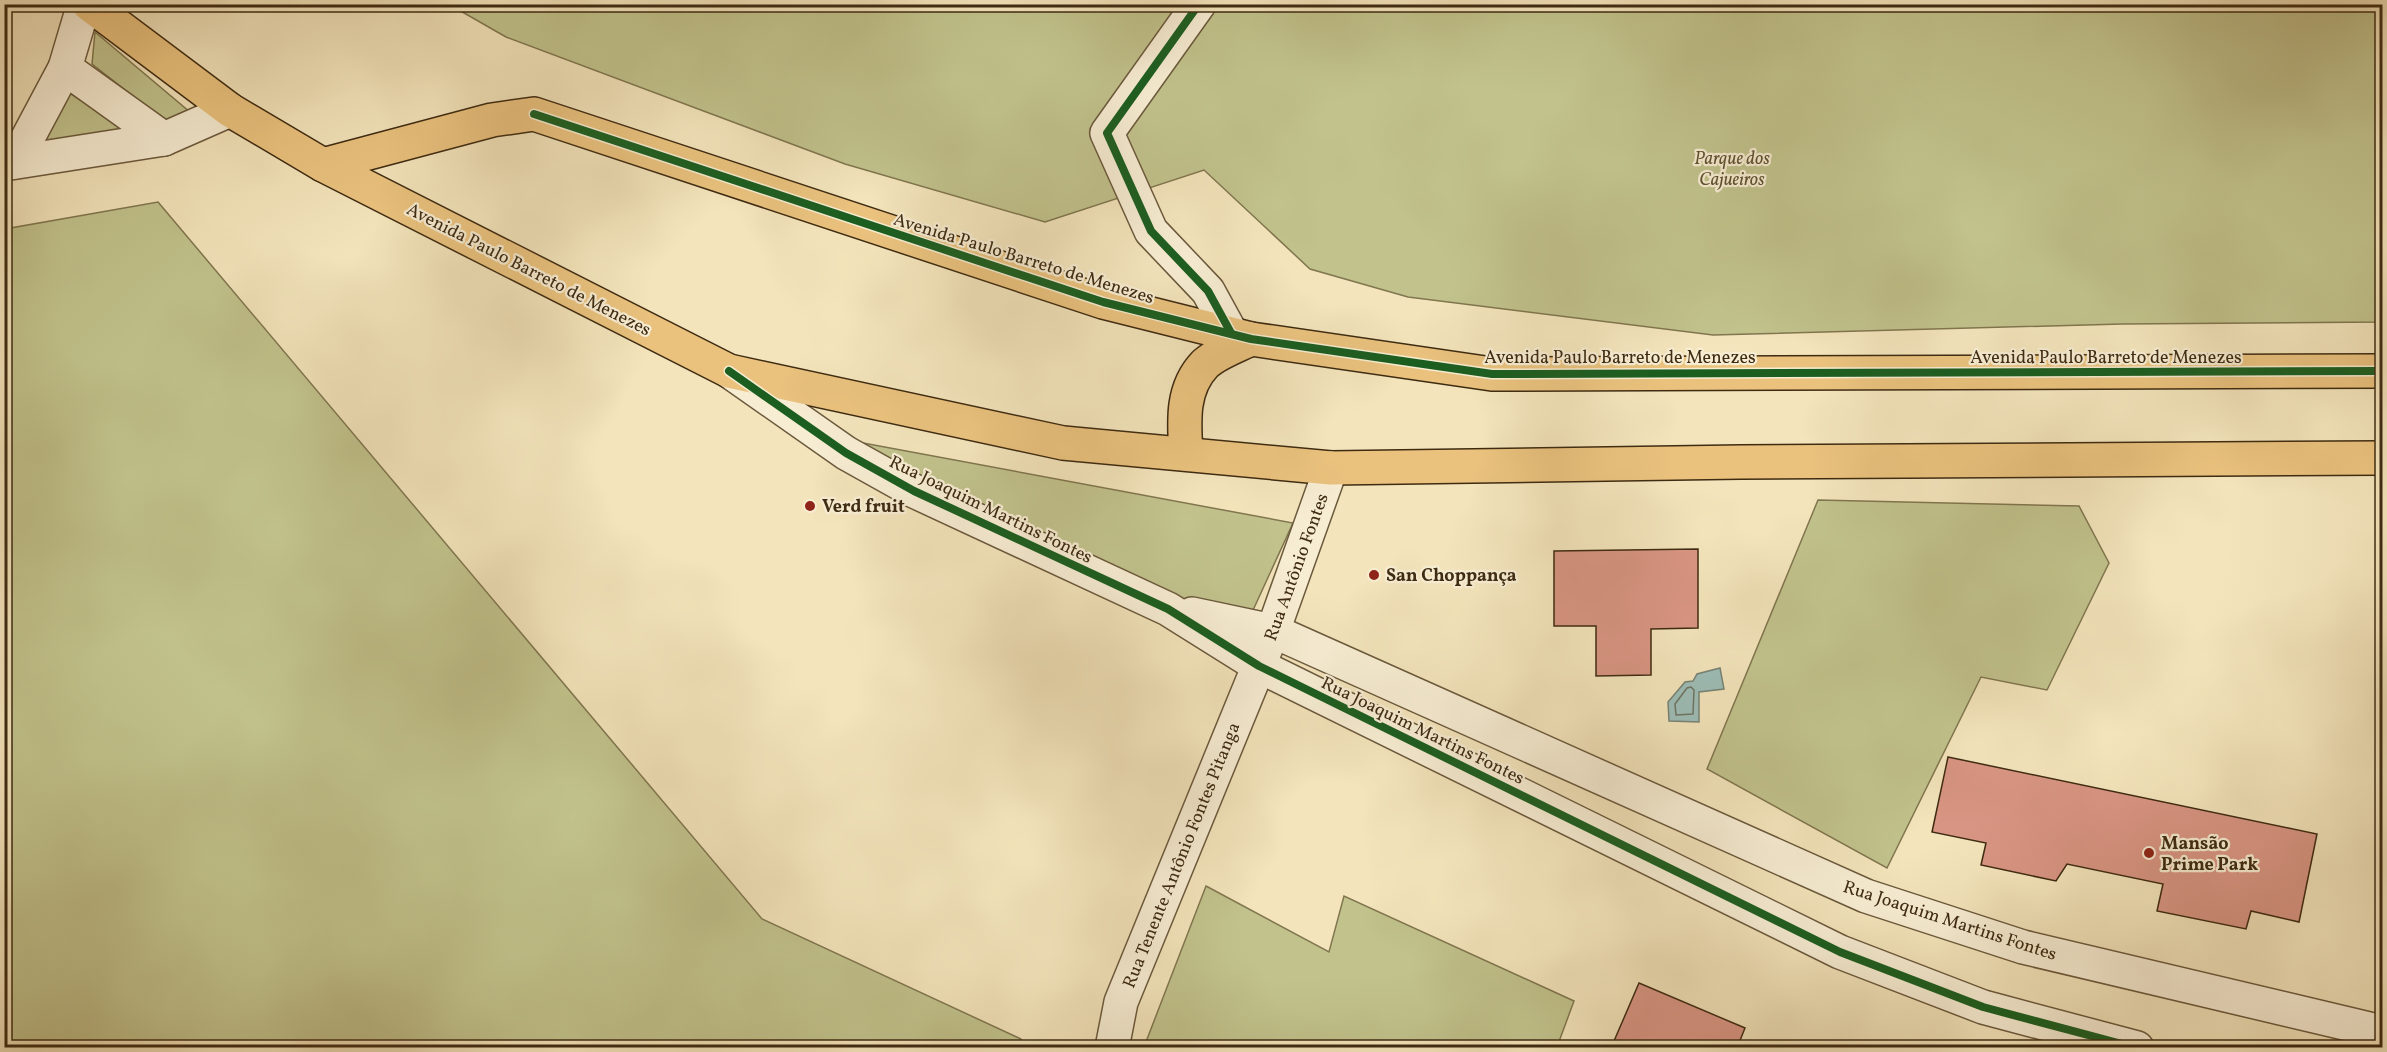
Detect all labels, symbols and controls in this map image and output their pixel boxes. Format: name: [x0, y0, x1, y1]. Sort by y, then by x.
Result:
park label: Parque dos Cajueiros: [1694, 147, 1770, 193]
street label: Avenida Paulo Barreto de Menezes: [402, 198, 655, 343]
street label: Avenida Paulo Barreto de Menezes: [890, 208, 1157, 311]
street label: Avenida Paulo Barreto de Menezes: [1484, 346, 1756, 371]
street label: Avenida Paulo Barreto de Menezes: [1970, 346, 2242, 371]
street label: Rua Joaquim Martins Fontes: [884, 450, 1096, 571]
street label: Rua Antônio Fontes: [1259, 490, 1336, 645]
place label: Verd fruit: [822, 495, 905, 520]
marker: Verd fruit: [803, 499, 817, 513]
place label: San Choppança: [1386, 564, 1517, 589]
marker: San Choppança: [1367, 568, 1381, 582]
street label: Rua Joaquim Martins Fontes: [1316, 671, 1528, 792]
street label: Rua Tenente Antônio Fontes Pitanga: [1117, 719, 1247, 992]
place label: Mansão Prime Park: [2161, 832, 2258, 878]
marker: Mansão Prime Park: [2142, 846, 2156, 860]
street label: Rua Joaquim Martins Fontes: [1839, 875, 2060, 968]

